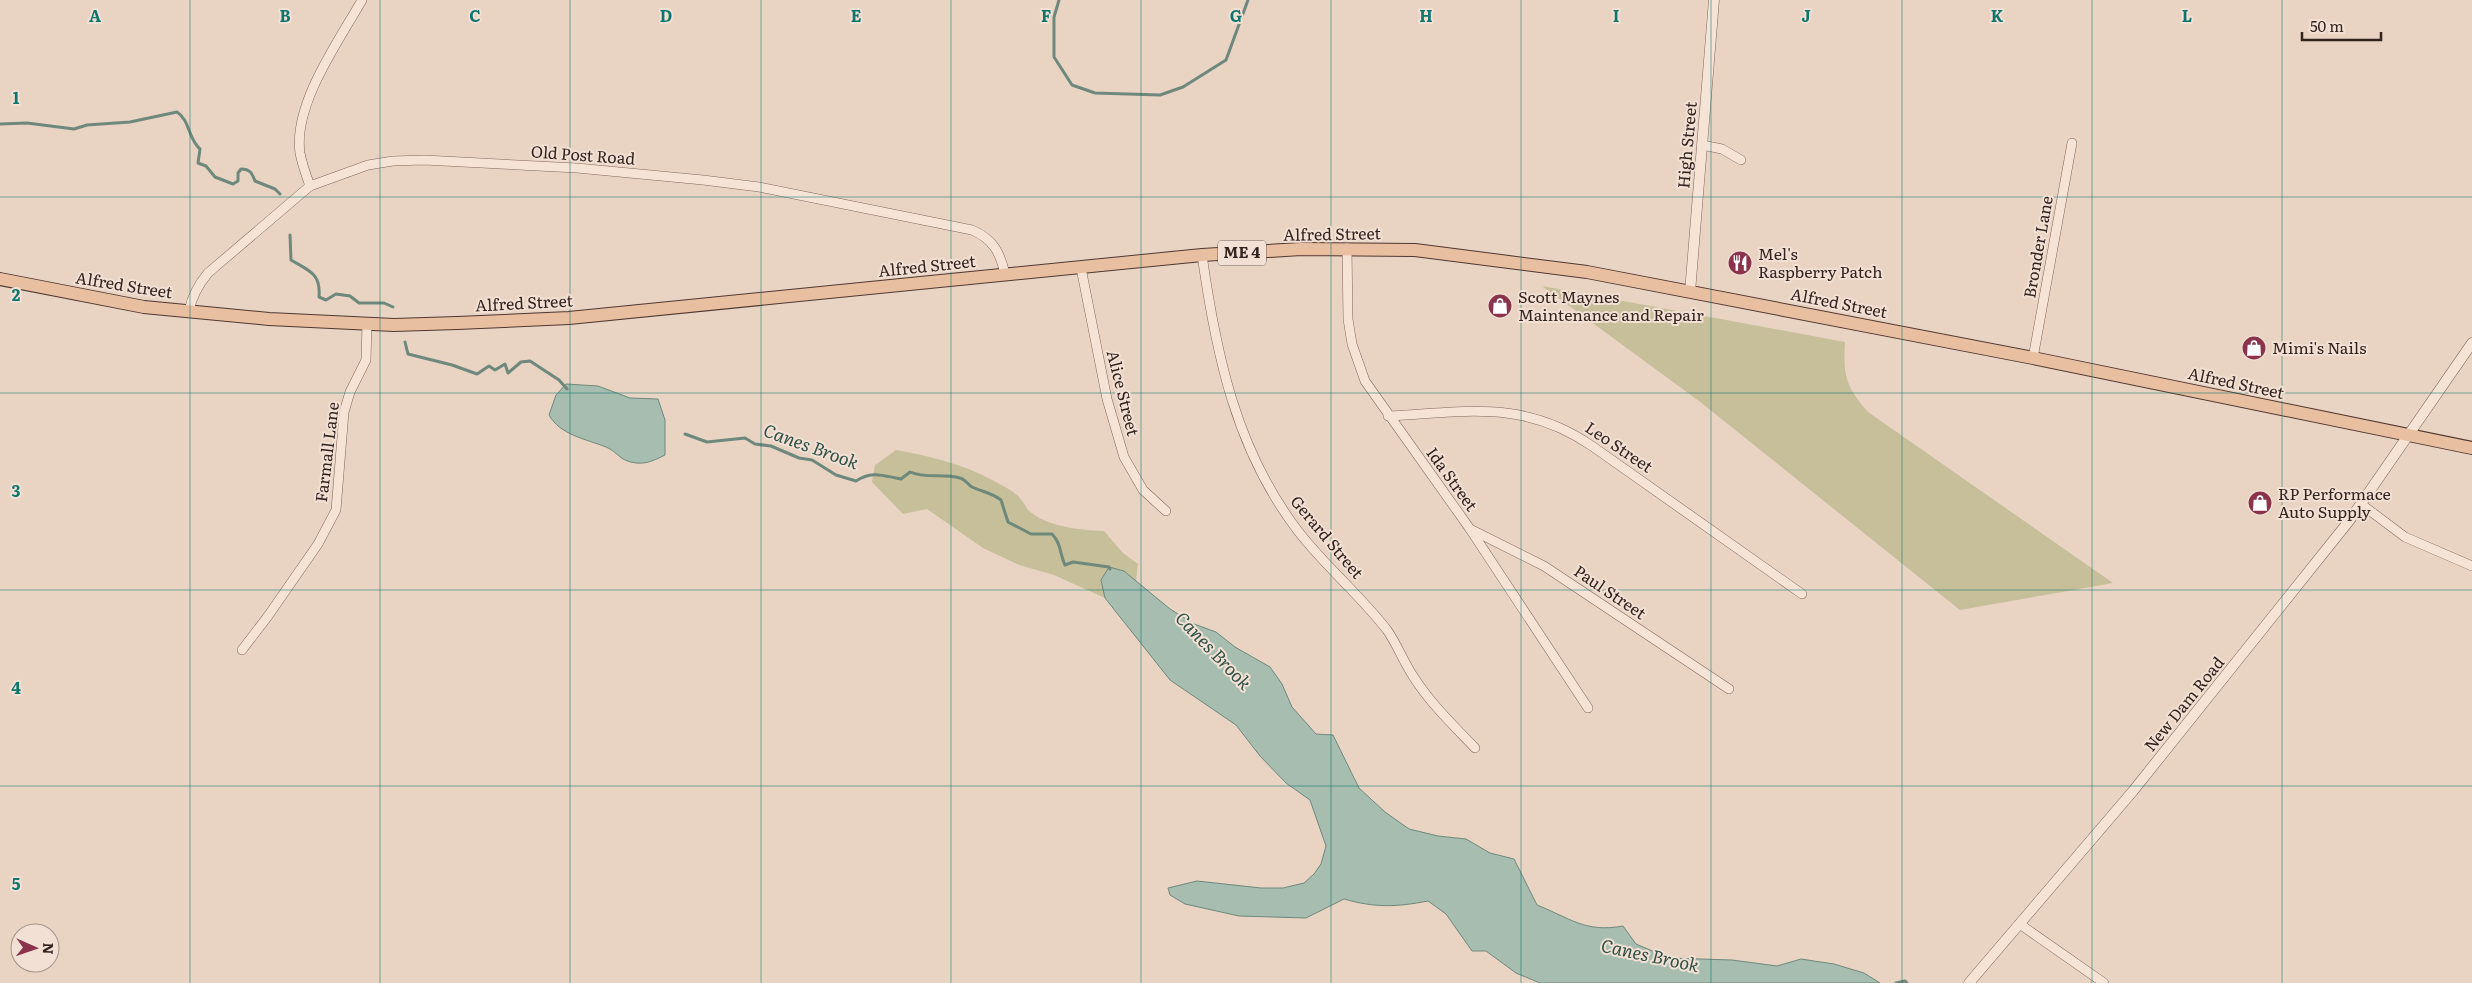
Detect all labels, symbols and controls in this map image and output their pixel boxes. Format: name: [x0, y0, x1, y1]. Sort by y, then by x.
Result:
text: A: [89, 3, 101, 27]
text: B: [279, 3, 291, 27]
text: C: [469, 3, 481, 27]
text: D: [660, 3, 672, 27]
text: E: [851, 3, 862, 27]
text: F: [1041, 3, 1051, 27]
text: G: [1230, 3, 1242, 27]
text: H: [1419, 3, 1433, 27]
text: I: [1613, 3, 1619, 27]
text: J: [1801, 3, 1811, 27]
text: K: [1991, 3, 2004, 27]
text: L: [2182, 3, 2192, 27]
scale bar: [2302, 10, 2381, 42]
text: 50 m: [2310, 14, 2344, 37]
text: 1: [13, 85, 20, 109]
street label: High Street: [1670, 100, 1702, 189]
street label: Old Post Road: [530, 138, 636, 170]
street label: Bronder Lane: [2016, 194, 2058, 300]
street label: Alfred Street: [1283, 220, 1382, 246]
road number: ME 4: [1218, 240, 1266, 266]
place label: Mel's Raspberry Patch: [1758, 241, 1883, 283]
street label: Alfred Street: [877, 248, 977, 282]
restaurant icon: Mel's Raspberry Patch: [1727, 250, 1753, 276]
street label: Alfred Street: [74, 265, 175, 304]
street label: Alfred Street: [1789, 281, 1890, 323]
text: 2: [12, 282, 21, 306]
place label: Scott Maynes Maintenance and Repair: [1518, 284, 1704, 326]
street label: Alfred Street: [474, 287, 574, 317]
shop icon: Scott Maynes Maintenance and Repair: [1487, 293, 1513, 319]
shop icon: Mimi's Nails: [2241, 335, 2267, 361]
place label: Mimi's Nails: [2272, 335, 2366, 359]
street label: Alice Street: [1102, 347, 1146, 439]
street label: Alfred Street: [2186, 360, 2287, 404]
street label: Farmall Lane: [308, 400, 344, 503]
street label: Leo Street: [1581, 415, 1659, 478]
water label: Canes Brook: [760, 416, 863, 475]
street label: Ida Street: [1421, 442, 1485, 516]
text: 3: [12, 478, 21, 502]
place label: RP Performace Auto Supply: [2278, 481, 2391, 523]
street label: Gerard Street: [1286, 489, 1370, 584]
shop icon: RP Performace Auto Supply: [2247, 490, 2273, 516]
street label: Paul Street: [1570, 558, 1652, 624]
water label: Canes Brook: [1170, 605, 1258, 695]
street label: New Dam Road: [2137, 651, 2229, 756]
text: 4: [11, 675, 21, 699]
text: 5: [12, 871, 21, 895]
north arrow: [10, 923, 60, 973]
water label: Canes Brook: [1599, 931, 1702, 978]
text: N: [39, 942, 59, 955]

